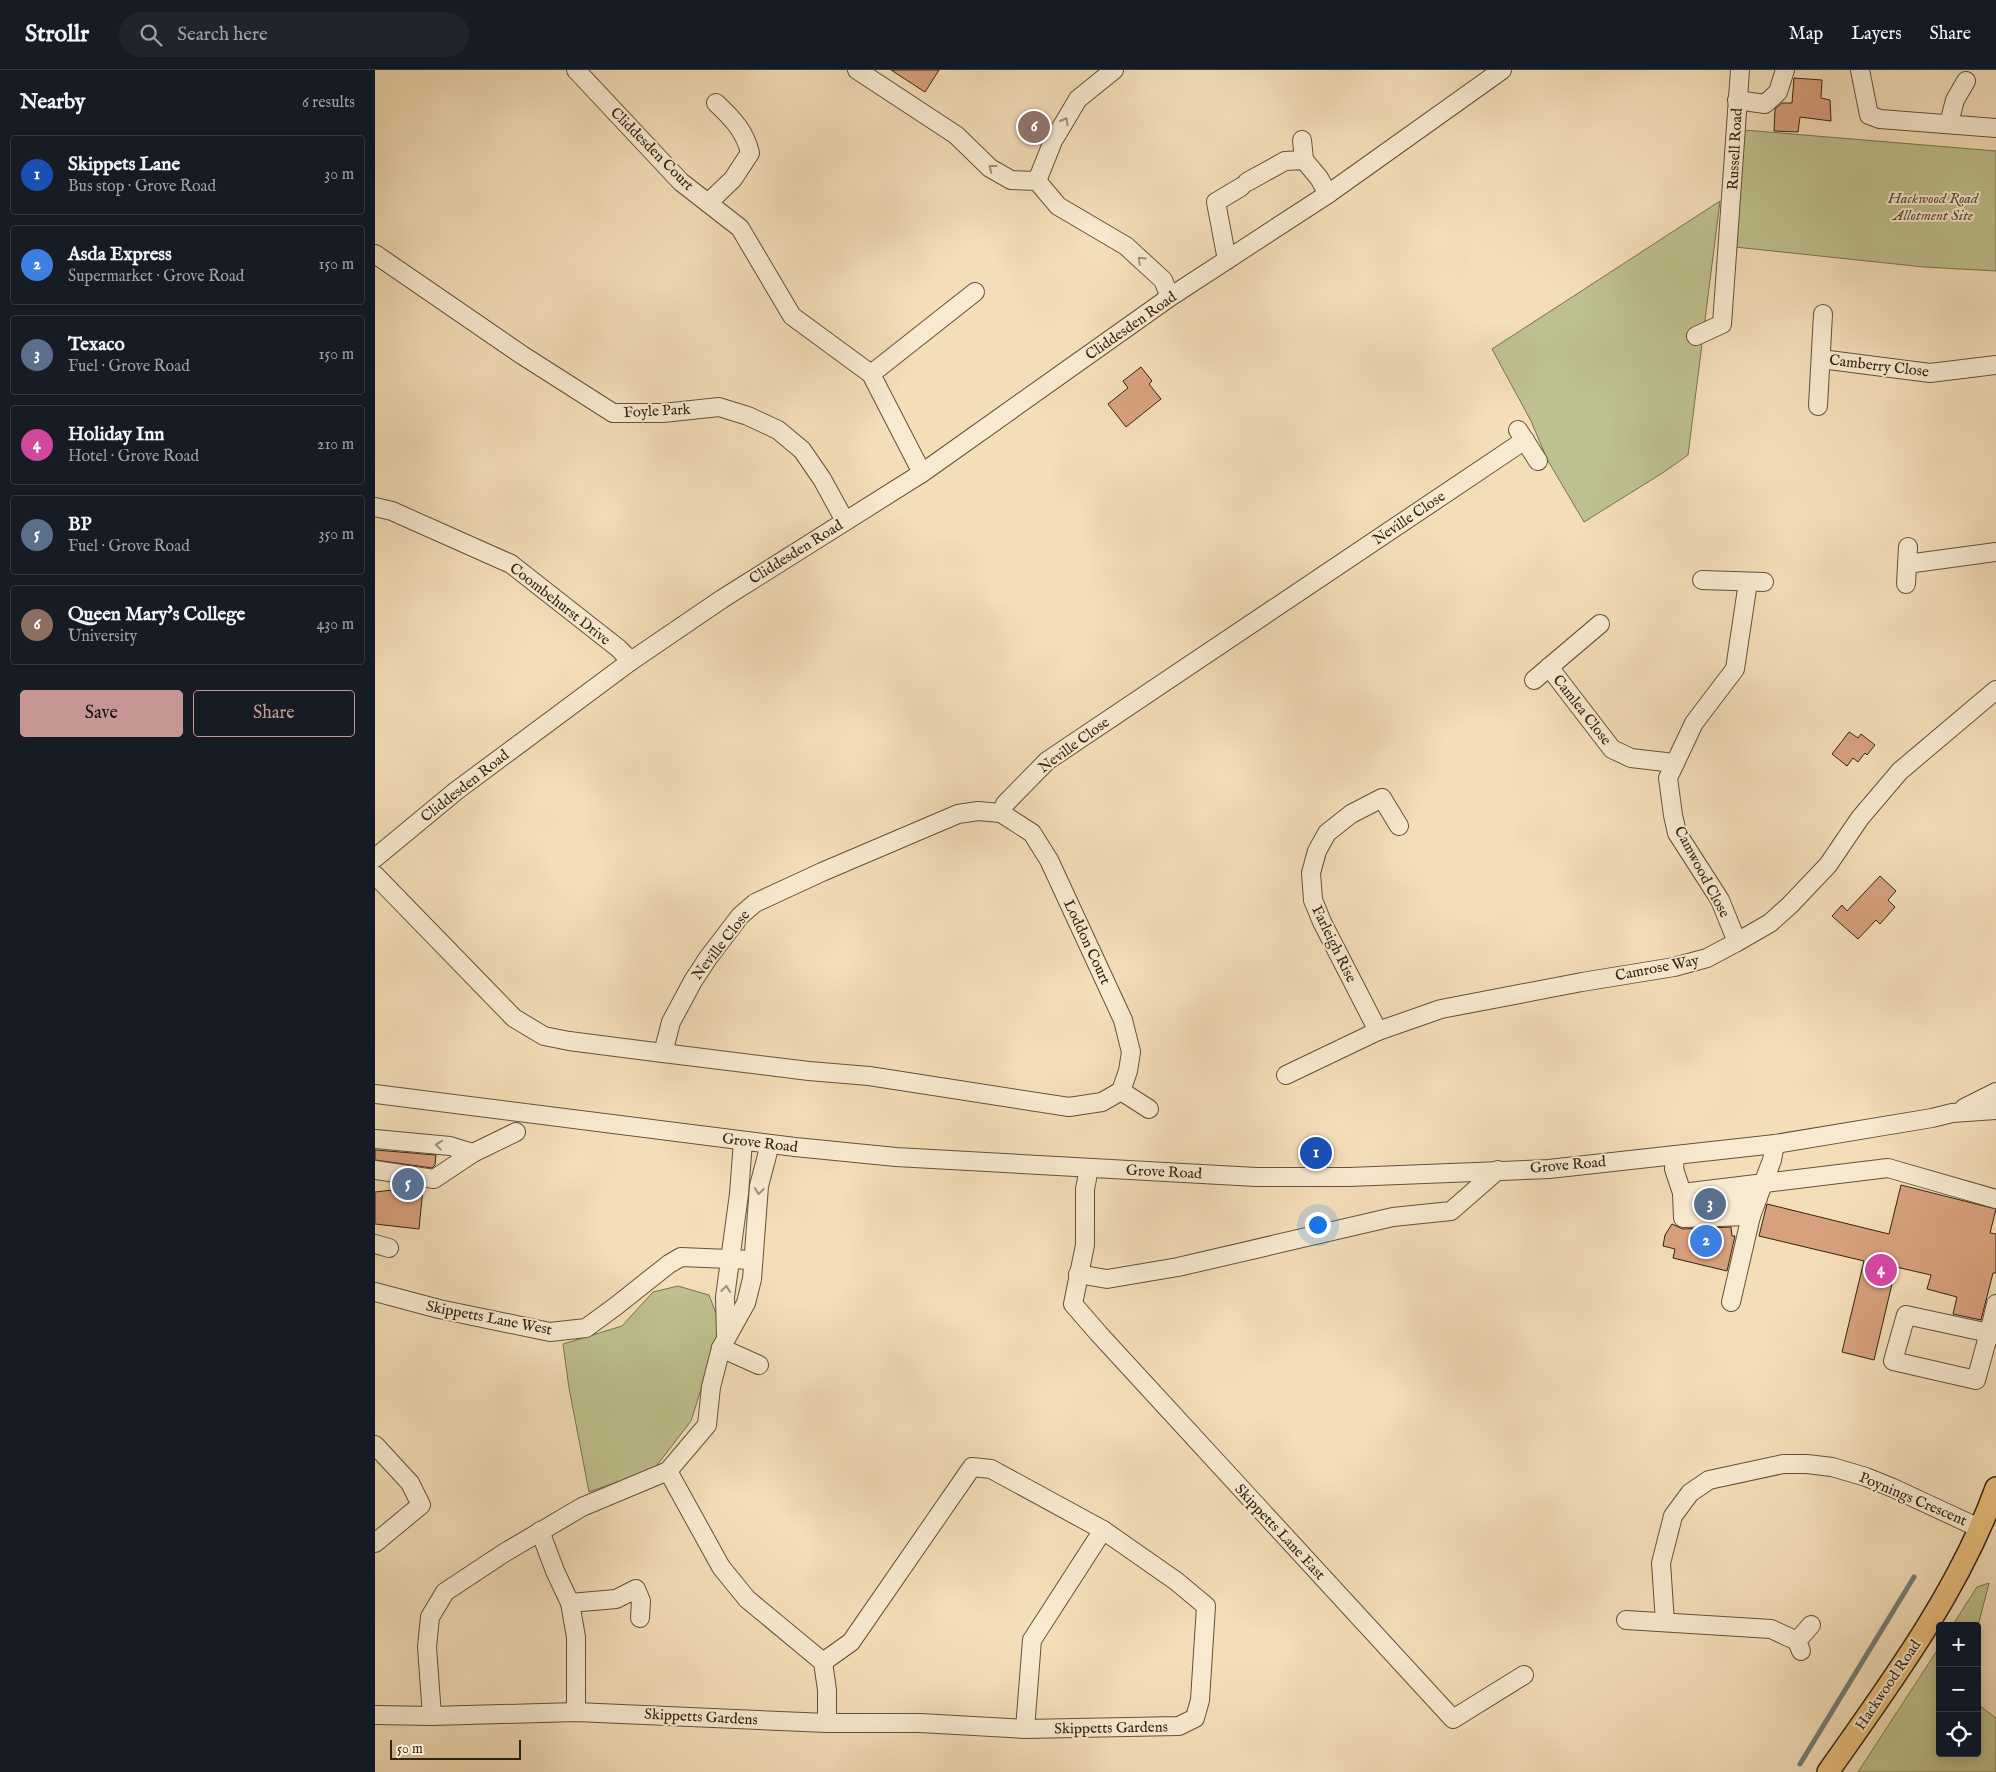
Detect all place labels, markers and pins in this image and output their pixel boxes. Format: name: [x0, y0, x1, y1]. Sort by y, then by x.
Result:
pin: 6: [1018, 108, 1050, 146]
pin: 1: [1300, 1134, 1332, 1172]
pin: 5: [392, 1165, 424, 1203]
pin: 3: [1694, 1185, 1726, 1223]
pin: 2: [1690, 1222, 1722, 1260]
pin: 4: [1865, 1251, 1897, 1289]

